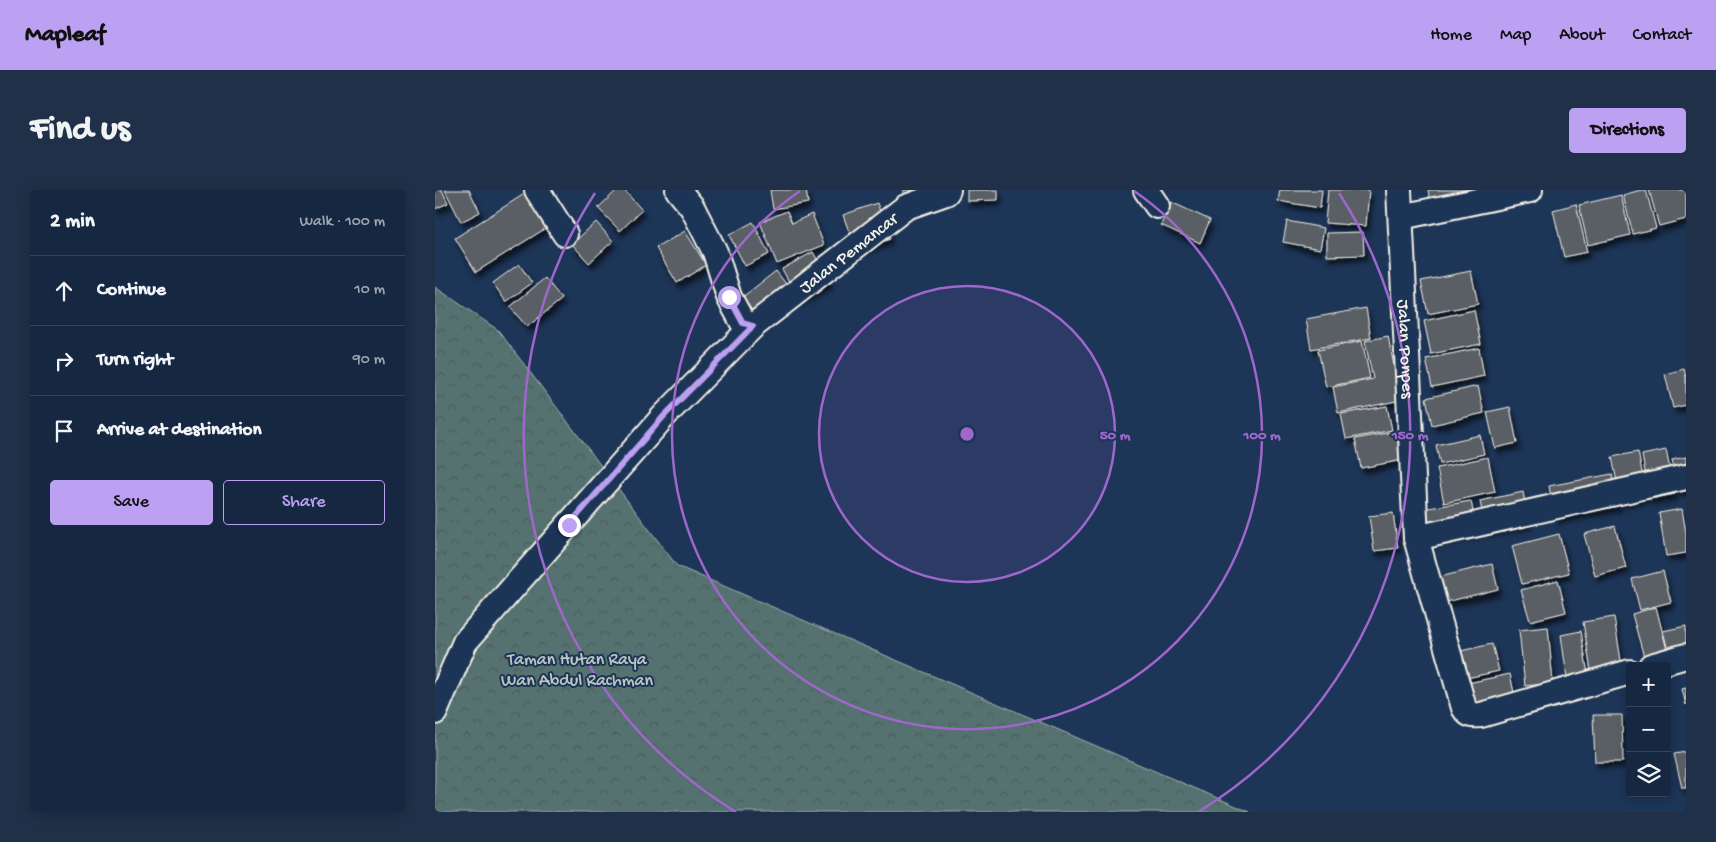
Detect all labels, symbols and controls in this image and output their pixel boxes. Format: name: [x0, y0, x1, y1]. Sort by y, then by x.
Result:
text: Mapleaf: [25, 21, 105, 50]
text: Home: [1430, 25, 1472, 46]
text: Map: [1500, 25, 1531, 46]
text: About: [1559, 25, 1605, 46]
text: Contact: [1633, 25, 1691, 46]
button: Directions: [1569, 108, 1686, 153]
text: Find us: [30, 110, 130, 151]
street label: Jalan Pemancar: [796, 208, 904, 299]
text: 2 min: [50, 210, 95, 235]
text: Walk · 100 m: [299, 213, 385, 232]
icon: ahead: [50, 277, 78, 305]
text: Continue: [97, 279, 166, 302]
text: 10 m: [354, 281, 385, 300]
route start: [718, 286, 741, 309]
street label: Jalan Ponpes: [1391, 299, 1417, 400]
icon: right: [50, 347, 78, 375]
text: Turn right: [97, 349, 173, 372]
text: 90 m: [353, 351, 385, 370]
icon: arrive: [50, 417, 78, 445]
text: Arrive at destination: [97, 419, 261, 442]
centre of rings: [958, 425, 976, 443]
text: 50 m: [1100, 427, 1131, 445]
text: 100 m: [1242, 427, 1281, 445]
text: 150 m: [1391, 427, 1429, 445]
button: Save: [50, 480, 213, 525]
button: Share: [223, 480, 385, 525]
route end: [558, 514, 581, 537]
park label: Taman Hutan Raya Wan Abdul Rachman: [501, 650, 653, 692]
map controls: [1626, 662, 1671, 797]
button: +: [1626, 662, 1671, 707]
button: −: [1626, 707, 1671, 752]
button: layers: [1626, 752, 1671, 797]

